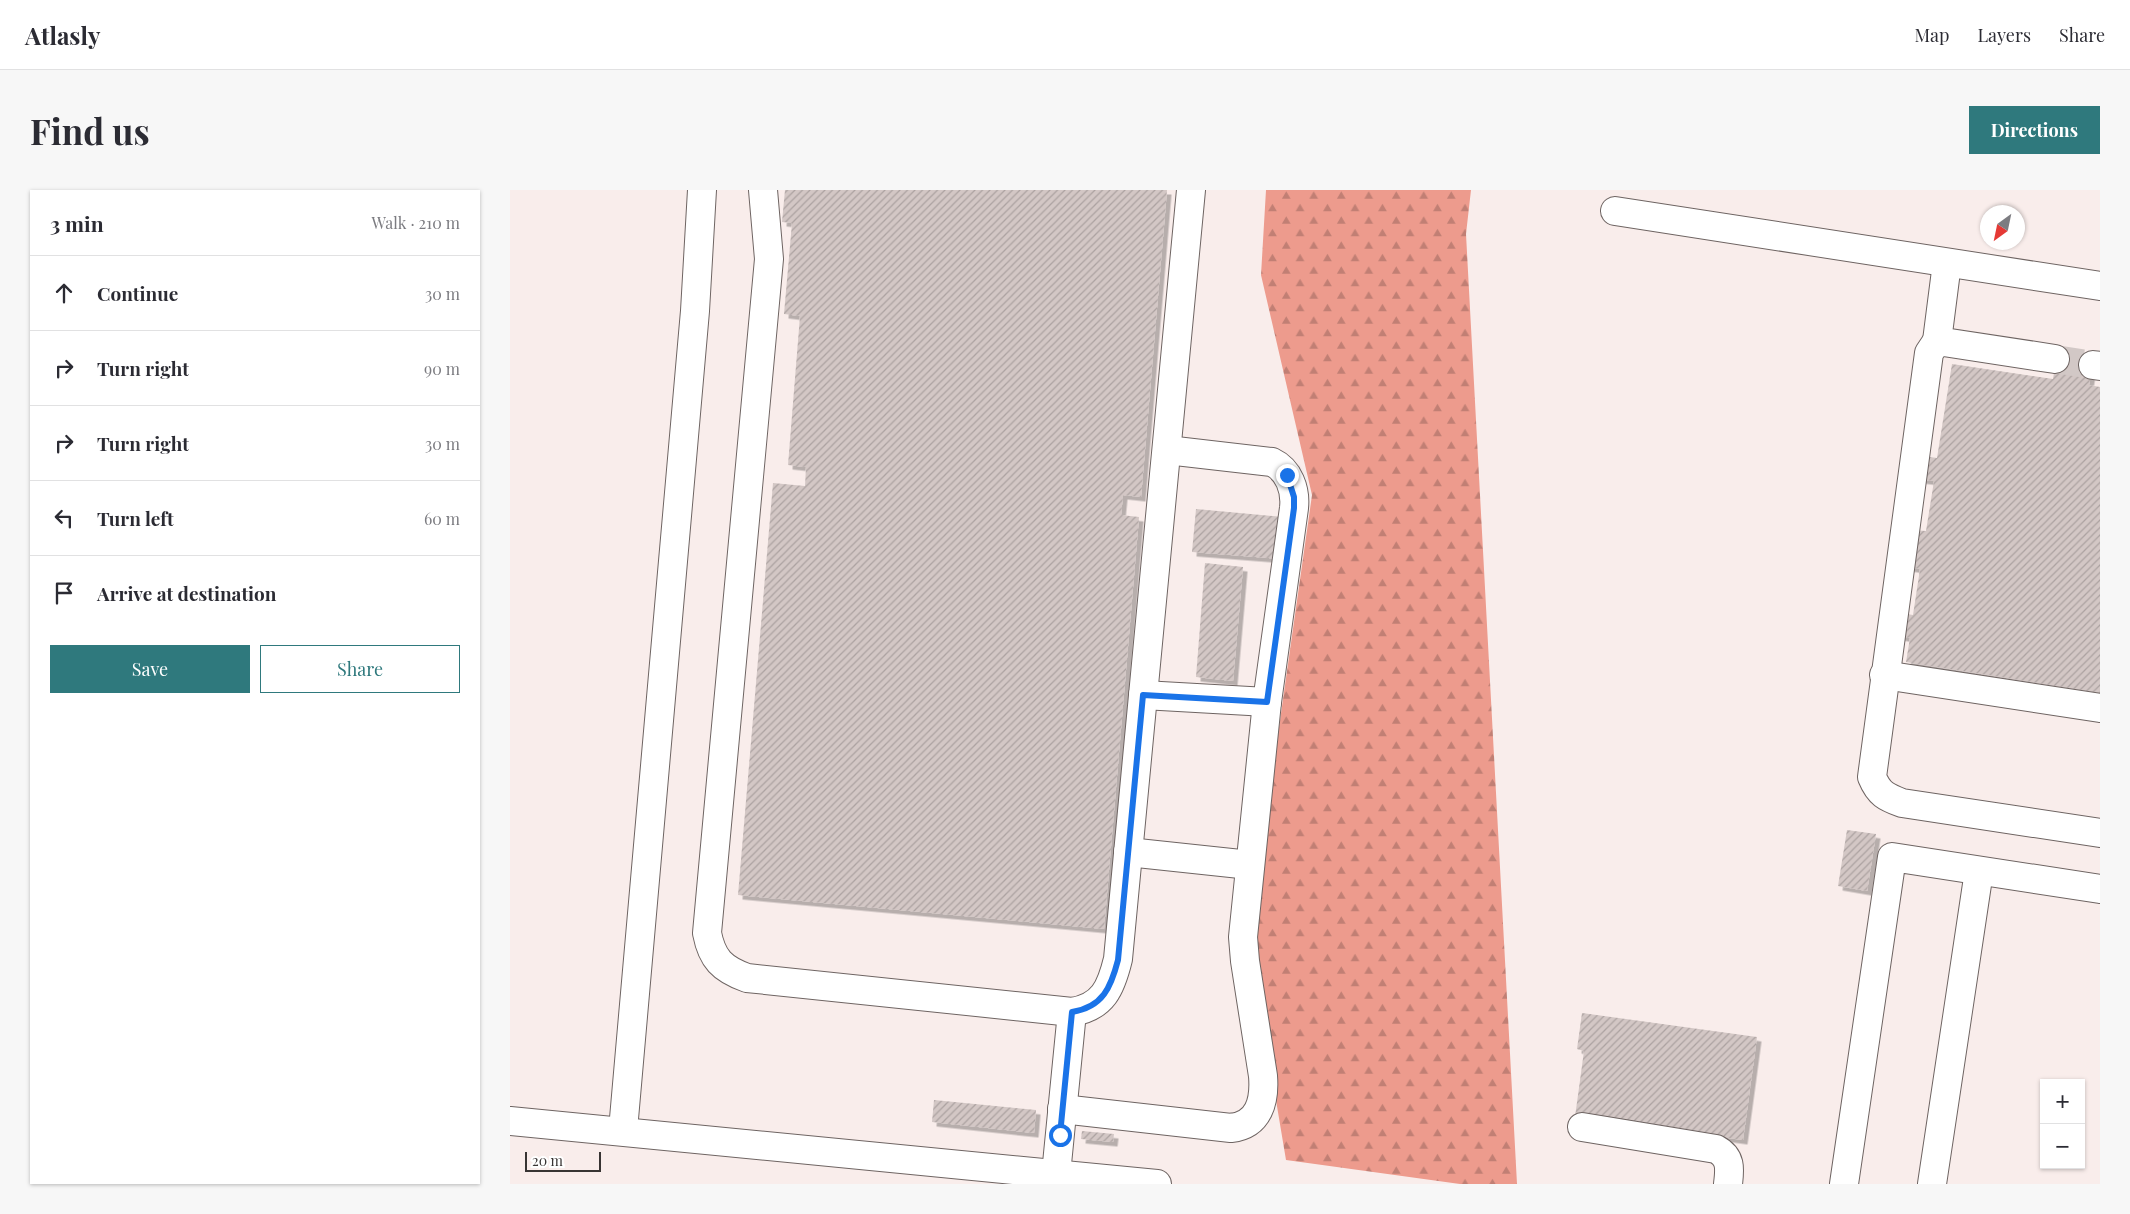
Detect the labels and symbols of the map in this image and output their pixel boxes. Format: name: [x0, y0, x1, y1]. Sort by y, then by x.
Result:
north arrow: [1980, 205, 2025, 250]
route end: [1276, 464, 1299, 487]
route start: [1049, 1124, 1072, 1147]
scale bar: [525, 1149, 601, 1172]

